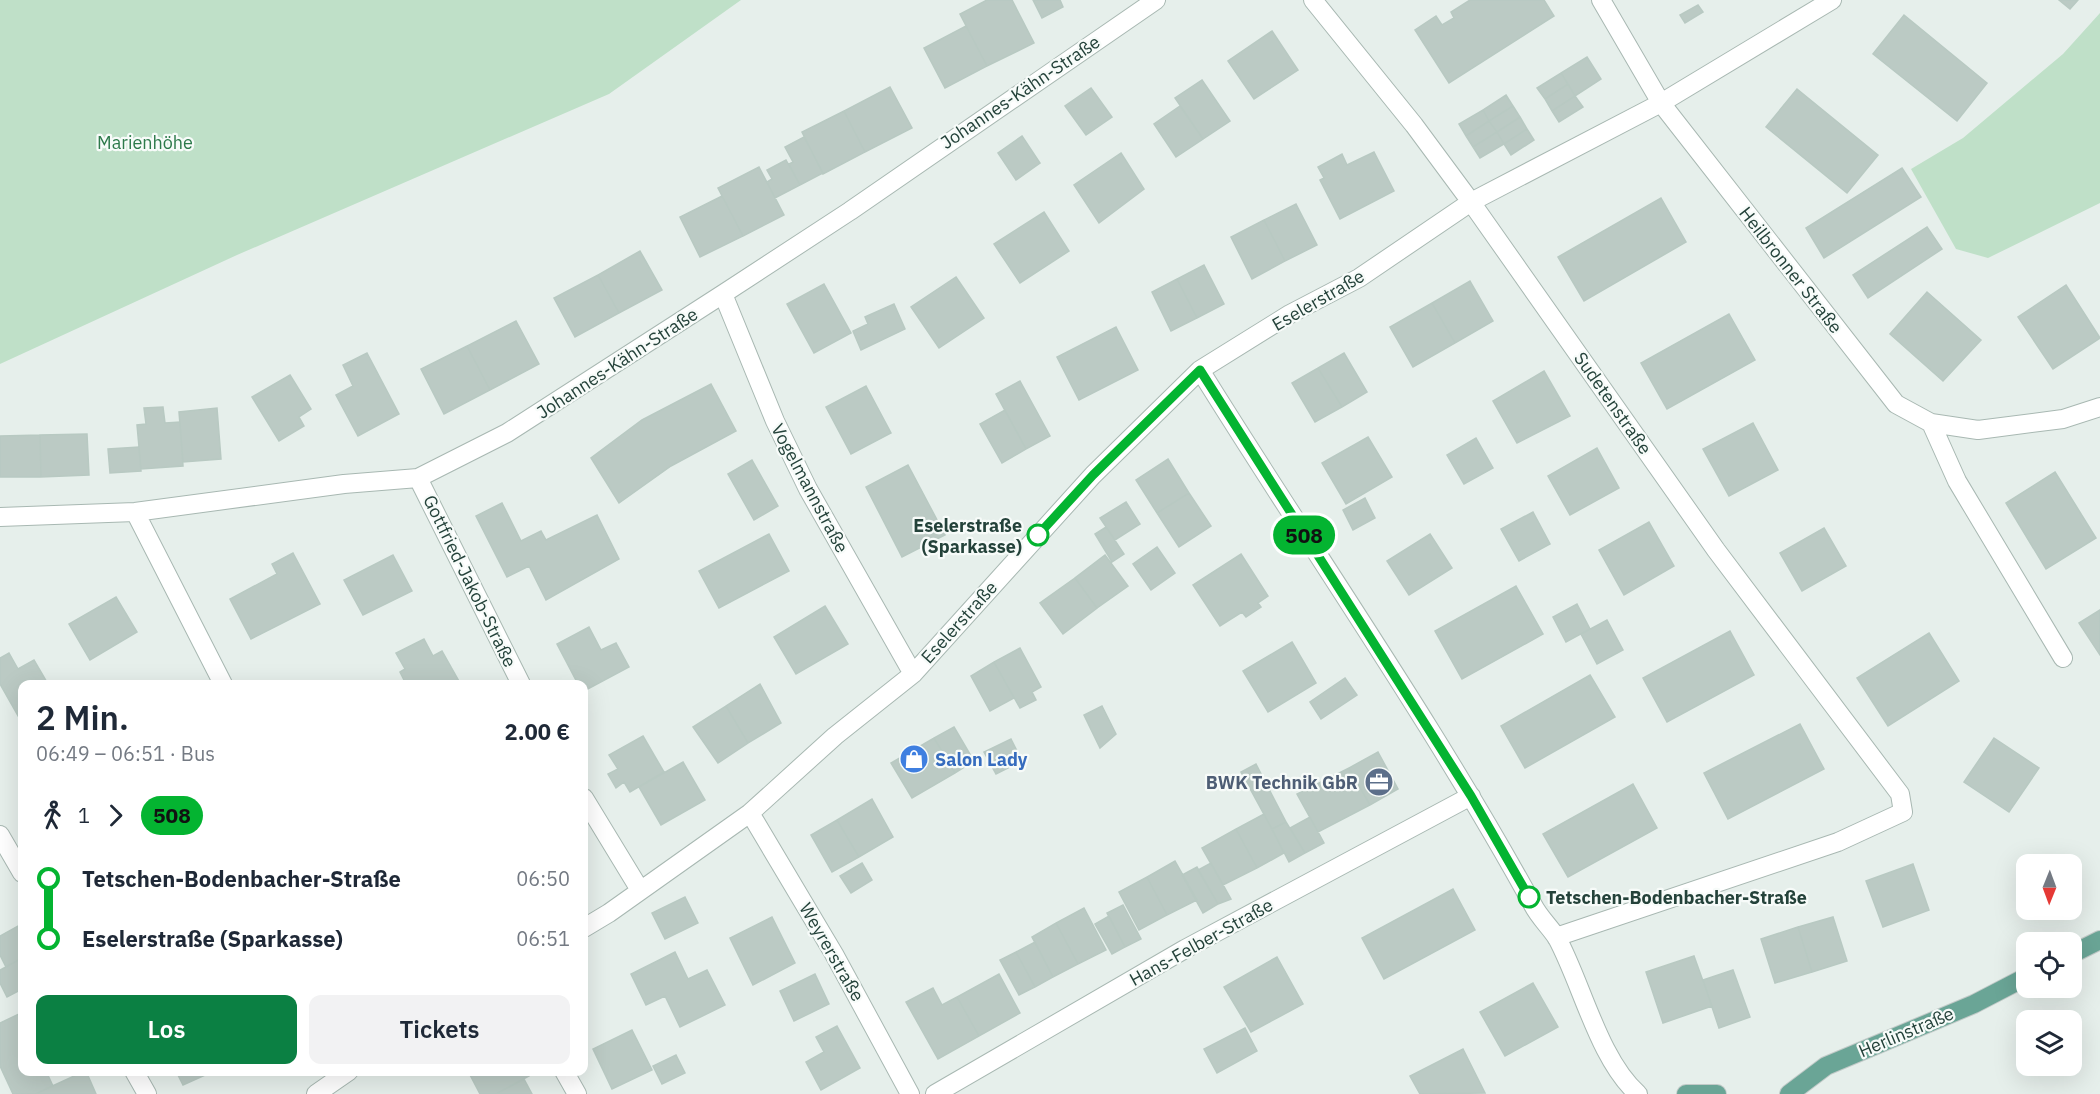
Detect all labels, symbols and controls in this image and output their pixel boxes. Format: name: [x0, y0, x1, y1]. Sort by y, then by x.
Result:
street label: Johannes-Kähn-Straße: [936, 30, 1104, 154]
park label: Marienhöhe: [97, 131, 193, 154]
street label: Heilbronner Straße: [1734, 202, 1848, 338]
street label: Eselerstraße: [1268, 264, 1368, 336]
street label: Johannes-Kähn-Straße: [532, 302, 702, 424]
street label: Sudetenstraße: [1569, 347, 1657, 459]
street label: Vogelmannstraße: [766, 419, 854, 557]
street label: Gottfried-Jakob-Straße: [418, 491, 522, 671]
place label: Eselerstraße (Sparkasse): [913, 514, 1022, 558]
line badge: 508: [1270, 516, 1338, 554]
text: 508: [1285, 521, 1323, 549]
marker: Eselerstraße (Sparkasse): [1027, 524, 1049, 546]
street label: Eselerstraße: [916, 576, 1002, 668]
text: 2 Min.: [36, 696, 129, 739]
text: 2.00 €: [505, 717, 570, 746]
text: 06:49 – 06:51 · Bus: [36, 740, 215, 767]
shop icon: Salon Lady: [898, 743, 930, 775]
place label: Salon Lady: [935, 748, 1028, 771]
office icon: BWK Technik GbR: [1363, 766, 1395, 798]
place label: BWK Technik GbR: [1206, 771, 1358, 794]
icon: walk: [36, 799, 69, 832]
icon: forward: [99, 799, 132, 832]
text: 508: [153, 801, 191, 829]
text: 1: [78, 802, 90, 829]
north arrow: [2016, 854, 2082, 920]
map controls: [2016, 854, 2082, 1076]
text: Tetschen-Bodenbacher-Straße: [82, 864, 401, 893]
text: 06:50: [516, 865, 570, 892]
marker: Tetschen-Bodenbacher-Straße: [1518, 886, 1540, 908]
place label: Tetschen-Bodenbacher-Straße: [1546, 886, 1807, 909]
street label: Hans-Felber-Straße: [1125, 893, 1277, 991]
street label: Weyrerstraße: [795, 899, 870, 1006]
text: Eselerstraße (Sparkasse): [82, 924, 343, 953]
text: 06:51: [516, 925, 570, 952]
button: locate: [2016, 932, 2082, 998]
button: Los: [36, 995, 297, 1064]
button: Tickets: [309, 995, 570, 1064]
street label: Herlinstraße: [1855, 1002, 1957, 1062]
button: layers: [2016, 1010, 2082, 1076]

